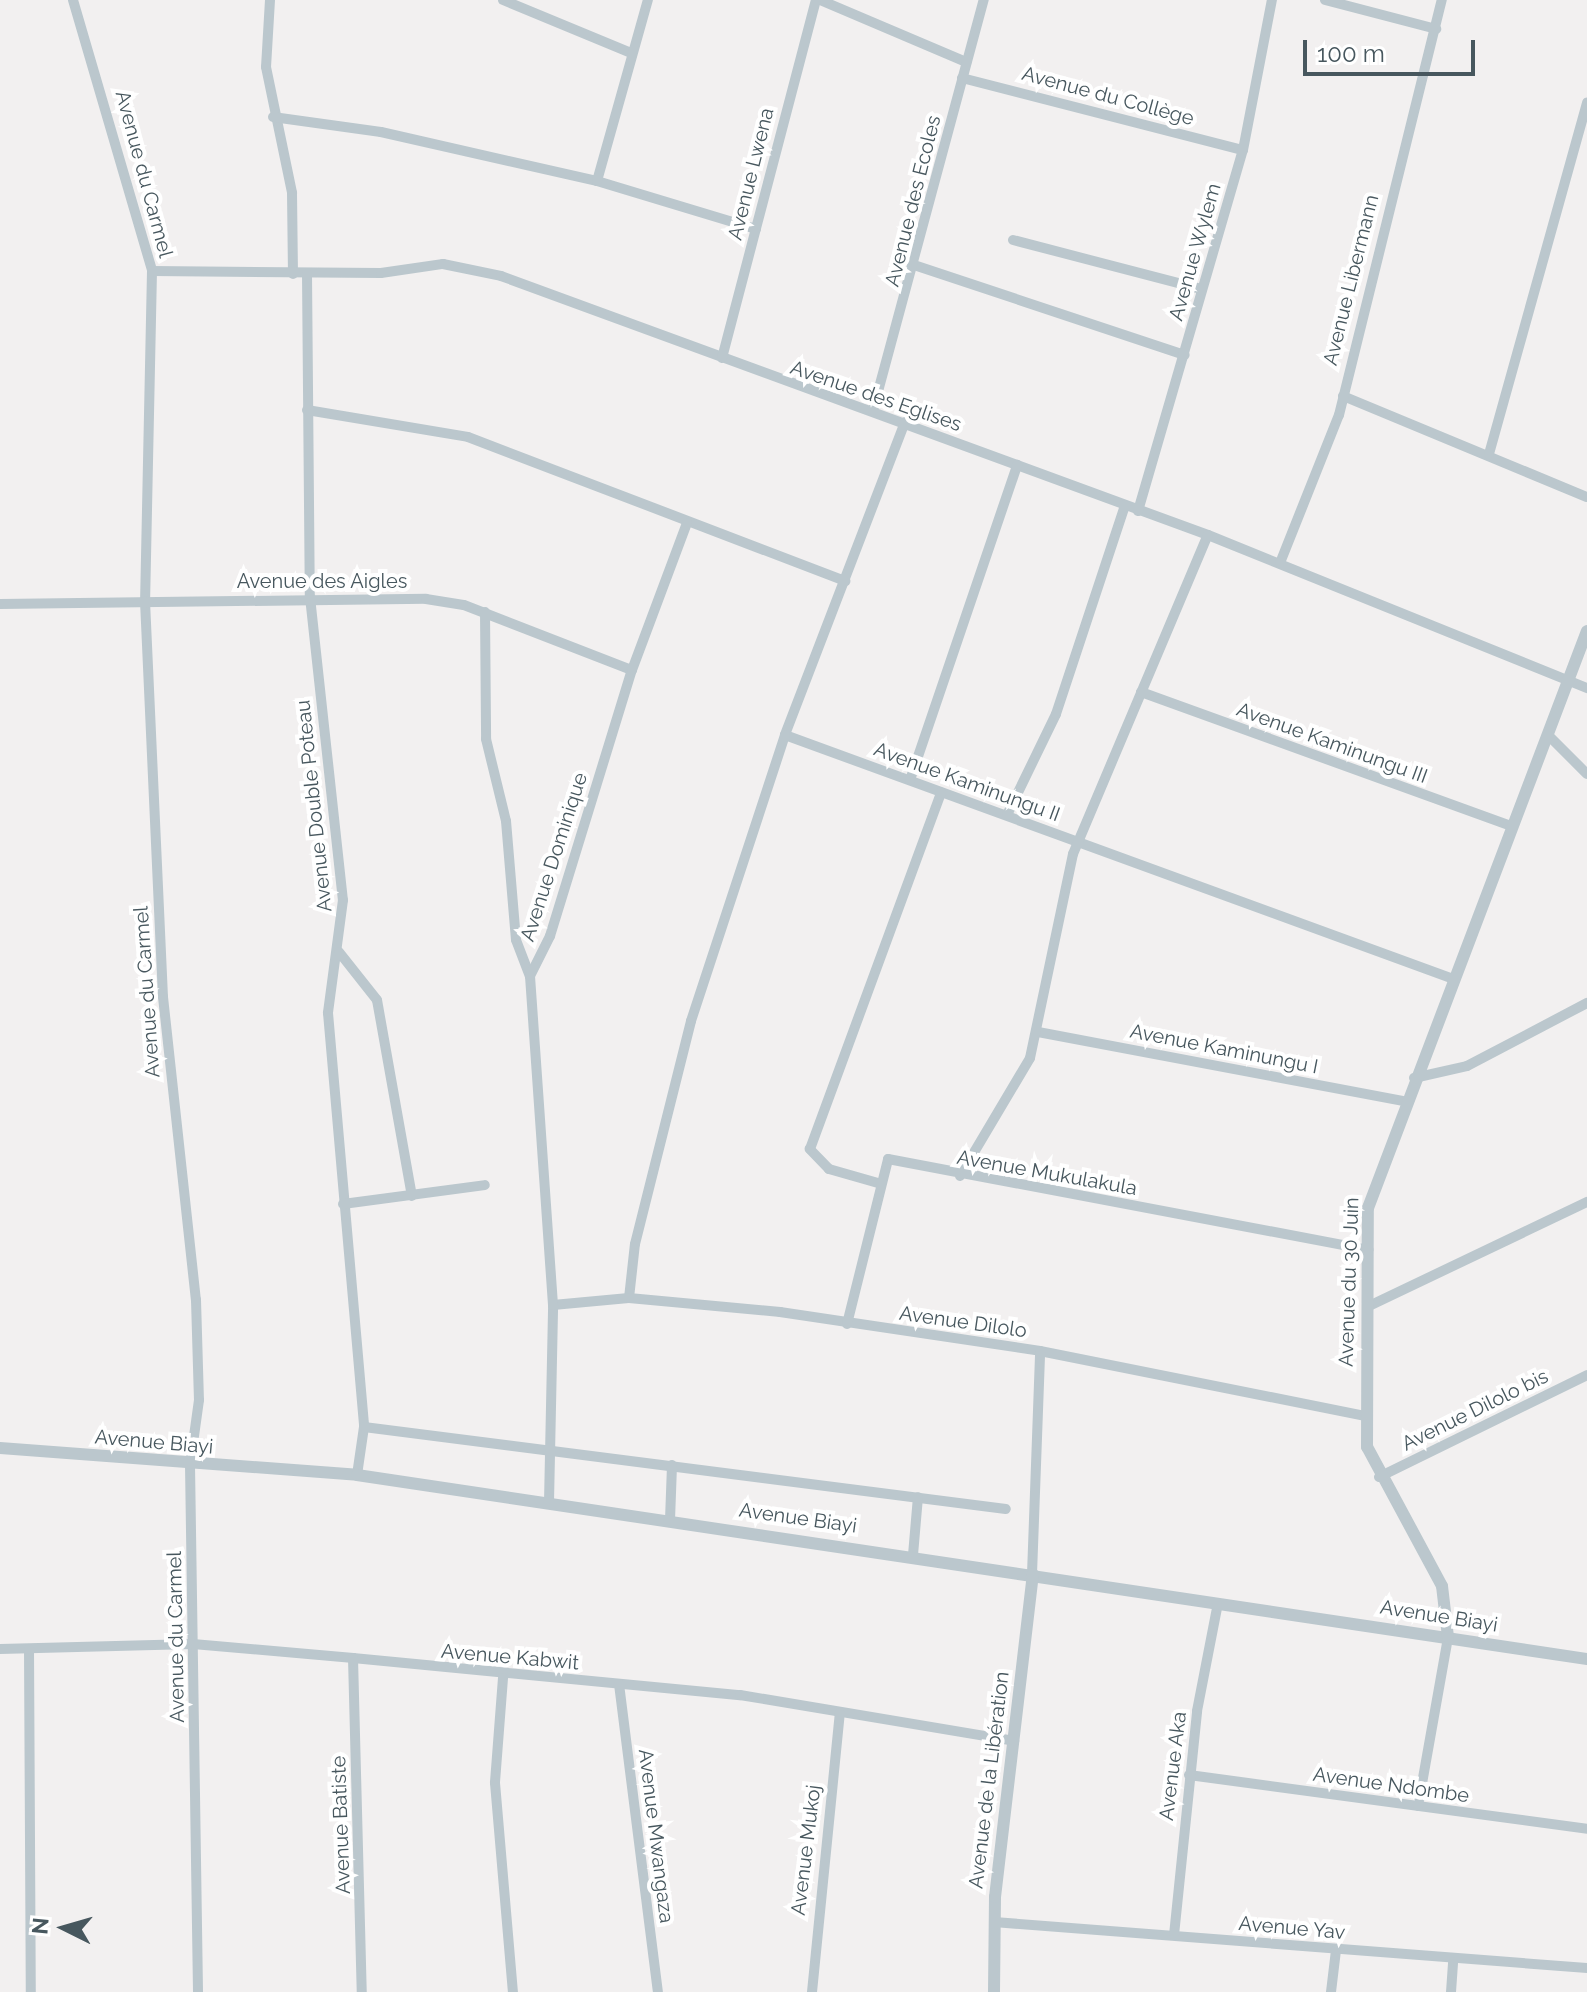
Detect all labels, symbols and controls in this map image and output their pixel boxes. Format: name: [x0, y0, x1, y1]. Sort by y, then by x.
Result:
scale bar: [1307, 24, 1479, 74]
text: 100 m: [1317, 39, 1385, 68]
street label: Avenue du Collège: [1019, 61, 1197, 131]
street label: Avenue du Carmel: [110, 88, 178, 260]
street label: Avenue Lwena: [723, 105, 779, 243]
street label: Avenue des Ecoles: [880, 113, 946, 289]
street label: Avenue Wylem: [1164, 180, 1226, 324]
street label: Avenue Libermann: [1318, 192, 1384, 368]
street label: Avenue des Eglises: [787, 355, 965, 437]
street label: Avenue des Aigles: [236, 569, 408, 593]
street label: Avenue Kaminungu III: [1233, 697, 1431, 789]
street label: Avenue Double Poteau: [291, 699, 337, 913]
street label: Avenue Kaminungu II: [871, 737, 1063, 827]
street label: Avenue Dominique: [515, 770, 593, 944]
street label: Avenue du Carmel: [129, 905, 165, 1079]
street label: Avenue Kaminungu I: [1128, 1019, 1320, 1079]
street label: Avenue Mukulakula: [955, 1145, 1139, 1201]
street label: Avenue du 30 Juin: [1334, 1197, 1364, 1367]
street label: Avenue Dilolo: [898, 1301, 1028, 1343]
street label: Avenue Dilolo bis: [1398, 1364, 1552, 1456]
street label: Avenue Biayi: [94, 1425, 214, 1459]
street label: Avenue Biayi: [738, 1498, 858, 1538]
street label: Avenue du Carmel: [163, 1551, 189, 1723]
street label: Avenue Biayi: [1378, 1595, 1500, 1637]
street label: Avenue Kabwit: [440, 1639, 580, 1675]
street label: Avenue de la Libération: [964, 1670, 1014, 1890]
street label: Avenue Aka: [1154, 1710, 1192, 1822]
street label: Avenue Mwangaza: [633, 1748, 679, 1924]
street label: Avenue Batiste: [327, 1755, 355, 1895]
street label: Avenue Ndombe: [1311, 1762, 1471, 1808]
street label: Avenue Mukoj: [786, 1783, 826, 1917]
north arrow: [24, 1888, 104, 1968]
street label: Avenue Yav: [1237, 1911, 1347, 1945]
text: N: [26, 1916, 54, 1935]

